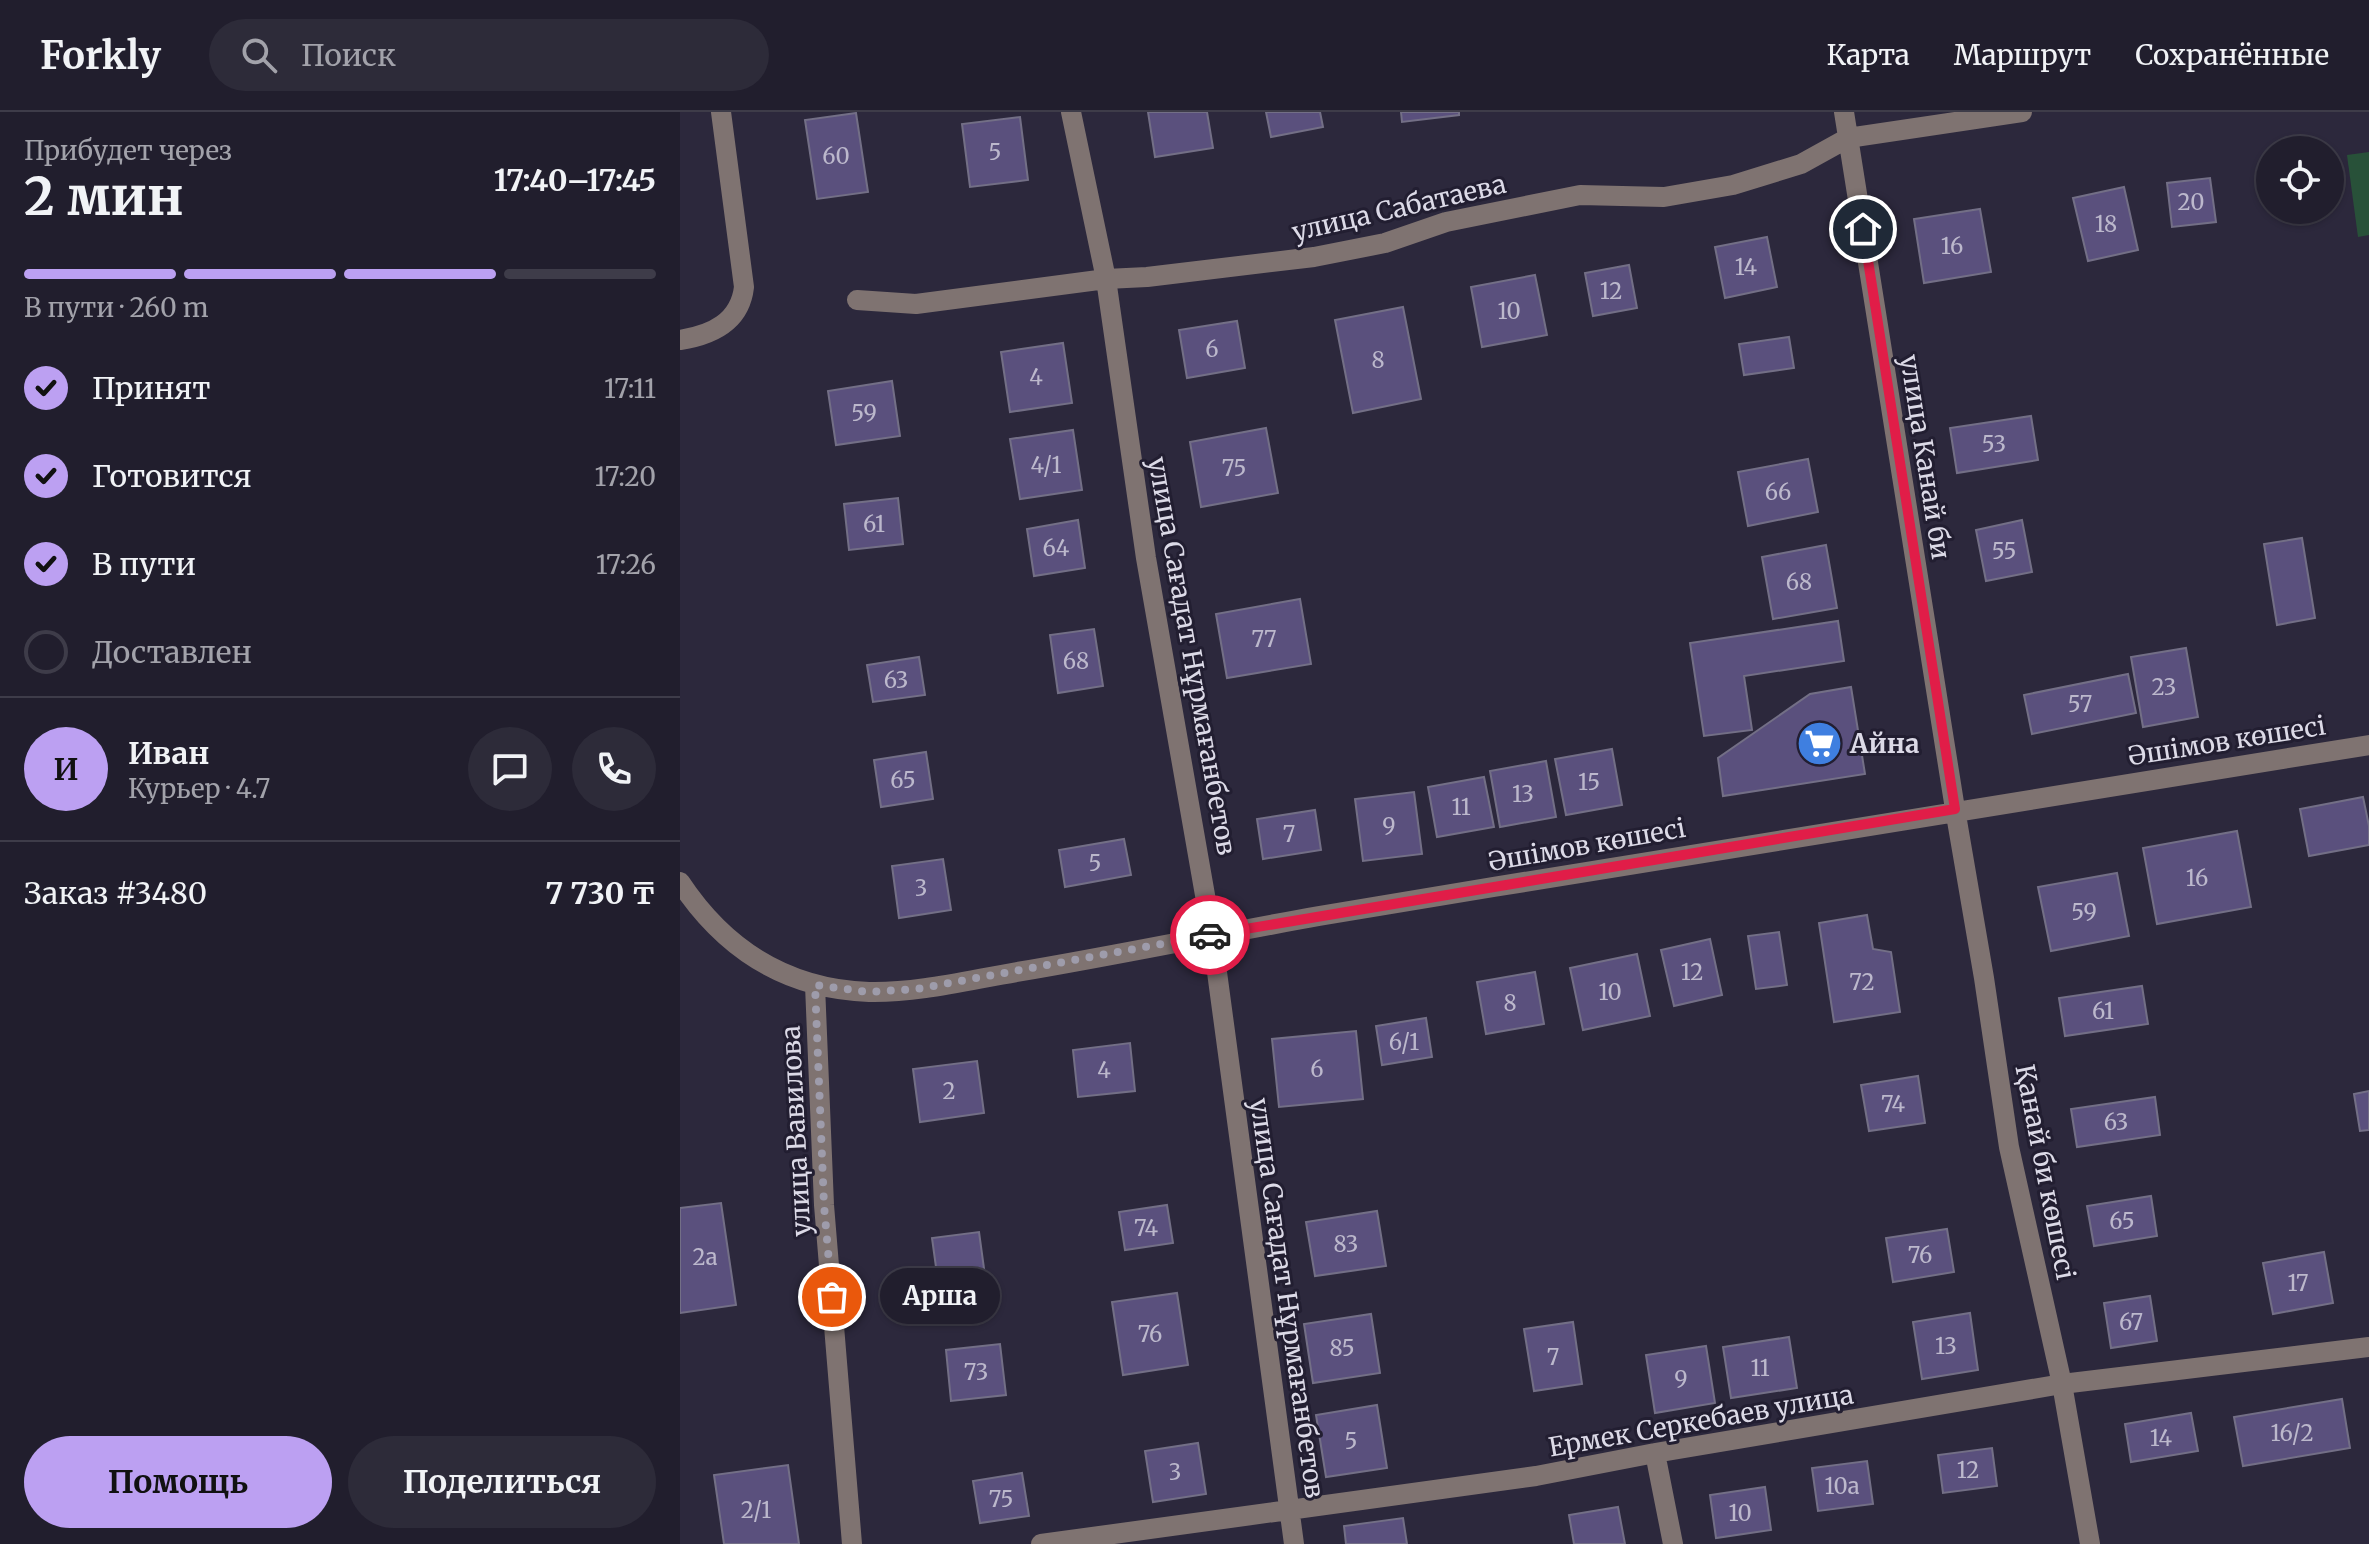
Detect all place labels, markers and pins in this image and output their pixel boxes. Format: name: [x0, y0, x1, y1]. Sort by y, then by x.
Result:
pin: [1829, 195, 1897, 263]
supermarket icon: Айна: [1795, 720, 1843, 768]
place label: Айна: [1849, 727, 1920, 760]
pin: [798, 1263, 866, 1331]
callout: Арша: [880, 1269, 1000, 1325]

